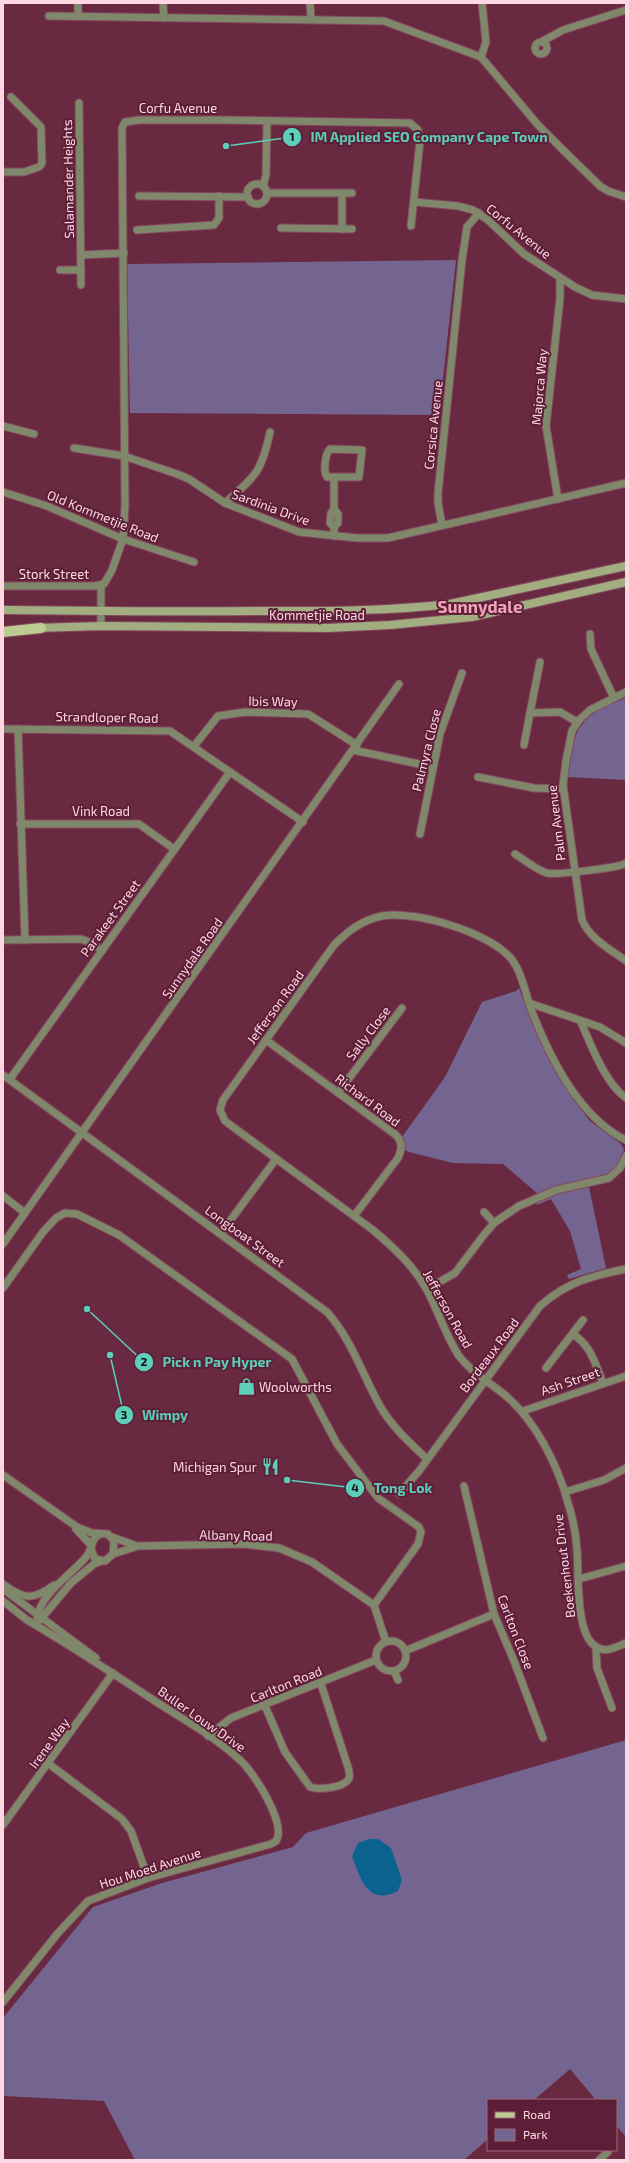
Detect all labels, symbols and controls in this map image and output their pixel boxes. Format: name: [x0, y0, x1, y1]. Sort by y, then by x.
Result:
street label: Corfu Avenue: [139, 100, 217, 116]
street label: Salamander Heights: [59, 119, 77, 239]
callout: IM Applied SEO Company Cape Town: [282, 124, 556, 150]
text: IM Applied SEO Company Cape Town: [310, 128, 548, 145]
text: 1: [289, 129, 295, 143]
street label: Corfu Avenue: [483, 200, 555, 262]
street label: Majorca Way: [528, 348, 550, 426]
street label: Corsica Avenue: [420, 380, 446, 470]
street label: Sardinia Drive: [230, 485, 312, 529]
street label: Old Kommetjie Road: [45, 486, 161, 546]
street label: Stork Street: [19, 566, 89, 582]
district label: Sunnydale: [438, 596, 522, 617]
street label: Kommetjie Road: [269, 607, 365, 623]
street label: Ibis Way: [248, 693, 298, 709]
street label: Palmyra Close: [408, 707, 444, 793]
street label: Strandloper Road: [55, 708, 159, 726]
street label: Palm Avenue: [543, 784, 569, 862]
street label: Vink Road: [72, 803, 130, 819]
street label: Parakeet Street: [77, 876, 143, 960]
street label: Sunnydale Road: [158, 915, 226, 1001]
street label: Jefferson Road: [243, 967, 307, 1047]
street label: Sally Close: [342, 1003, 394, 1063]
street label: Richard Road: [332, 1070, 404, 1130]
street label: Longboat Street: [202, 1202, 288, 1270]
street label: Jefferson Road: [420, 1267, 476, 1351]
street label: Bordeaux Road: [456, 1315, 522, 1395]
callout: Pick n Pay Hyper: [134, 1349, 279, 1375]
text: Pick n Pay Hyper: [163, 1353, 271, 1370]
text: 2: [141, 1354, 148, 1368]
street label: Ash Street: [538, 1363, 602, 1399]
shop icon: Woolworths: [236, 1377, 256, 1397]
place label: Woolworths: [259, 1379, 332, 1395]
callout: Wimpy: [114, 1402, 196, 1428]
text: Wimpy: [142, 1406, 188, 1423]
text: 3: [121, 1407, 128, 1421]
restaurant icon: Michigan Spur: [260, 1457, 280, 1477]
place label: Michigan Spur: [173, 1459, 257, 1475]
callout: Tong Lok: [345, 1475, 440, 1501]
text: Tong Lok: [374, 1479, 432, 1496]
text: 4: [351, 1480, 359, 1494]
street label: Boekenhout Drive: [550, 1513, 578, 1619]
street label: Albany Road: [199, 1526, 273, 1544]
street label: Carlton Close: [494, 1592, 538, 1672]
street label: Carlton Road: [248, 1662, 324, 1706]
street label: Buller Louw Drive: [155, 1683, 249, 1755]
street label: Irene Way: [25, 1714, 73, 1772]
street label: Hou Moed Avenue: [97, 1844, 203, 1892]
legend: [487, 2099, 617, 2151]
text: Road: [523, 2107, 551, 2121]
text: Park: [523, 2127, 548, 2141]

